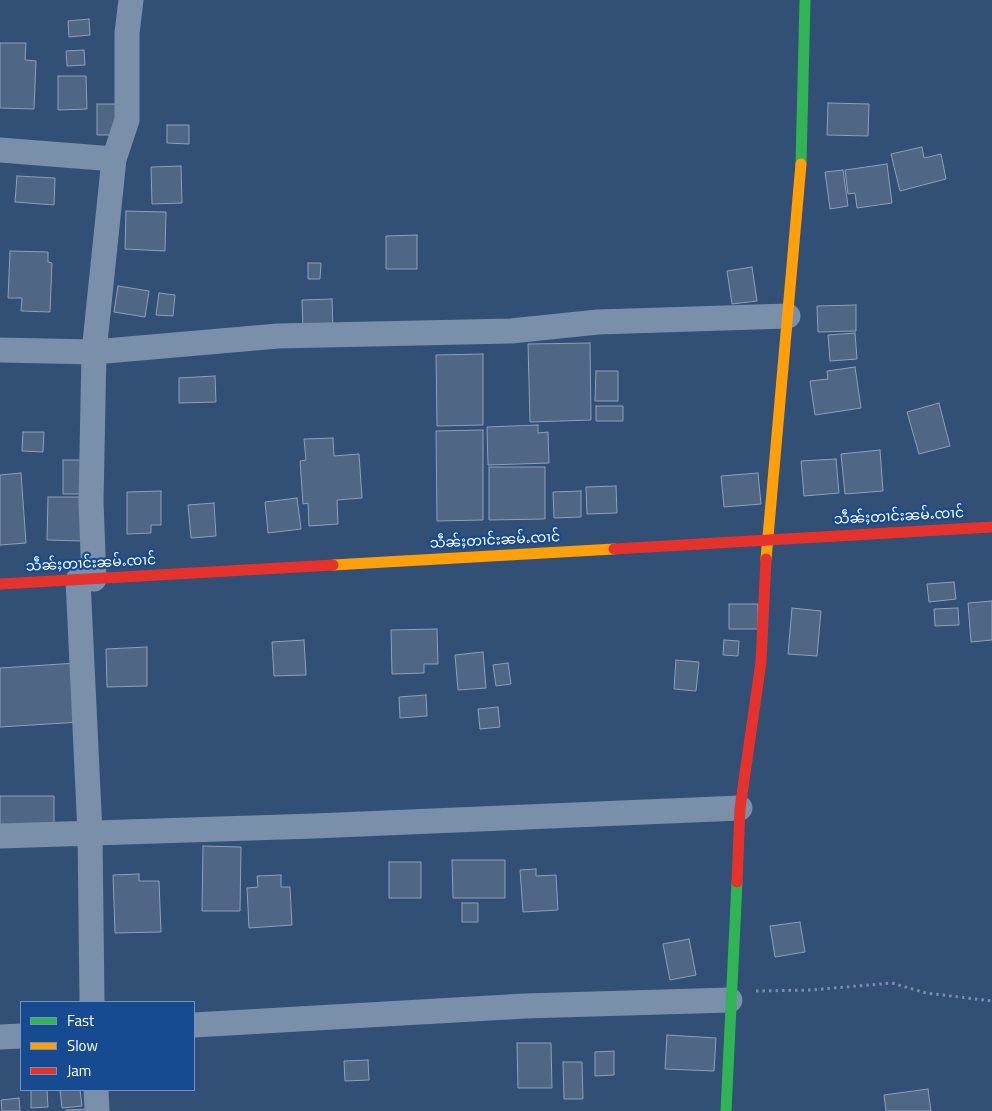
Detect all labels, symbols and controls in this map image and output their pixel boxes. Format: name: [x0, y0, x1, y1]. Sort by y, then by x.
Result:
street label: သဵၼ်ႈတၢင်းၼမ်ႉၸၢင်: [833, 505, 965, 529]
street label: သဵၼ်ႈတၢင်းၼမ်ႉၸၢင်: [429, 529, 561, 553]
street label: သဵၼ်ႈတၢင်းၼမ်ႉၸၢင်: [25, 552, 157, 576]
legend: [20, 1001, 195, 1091]
text: Fast: [67, 1009, 94, 1032]
text: Slow: [67, 1034, 98, 1057]
text: Jam: [67, 1059, 91, 1082]

